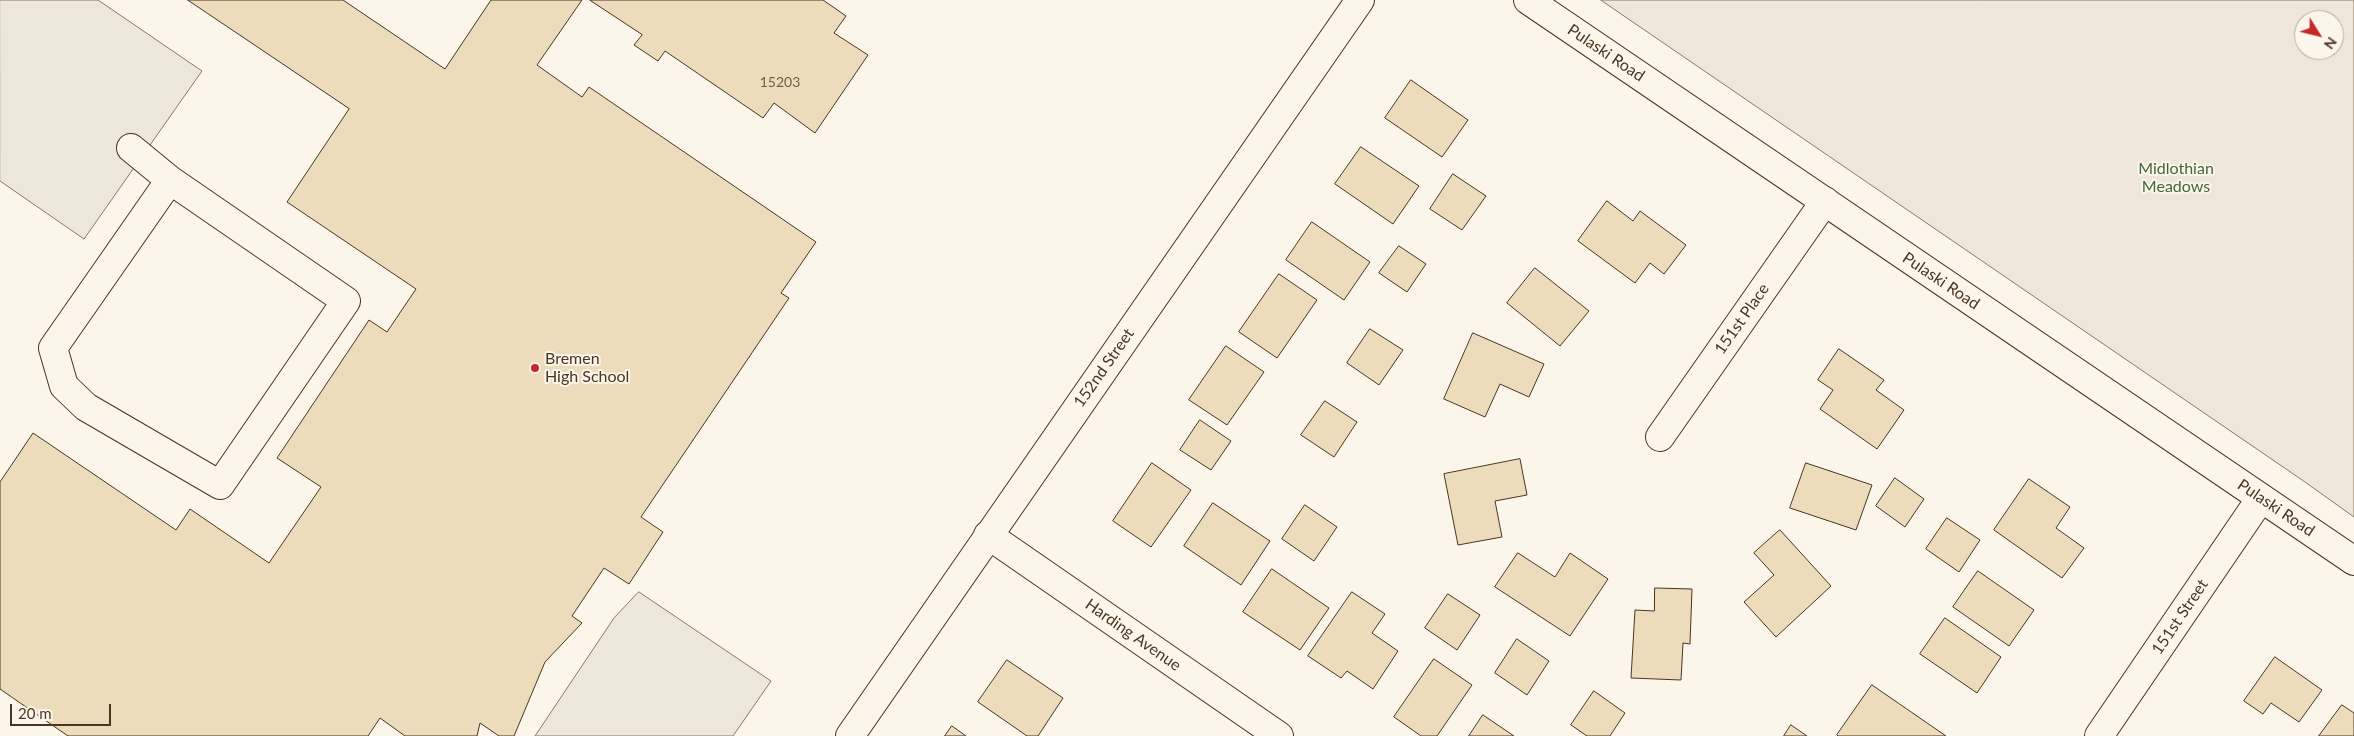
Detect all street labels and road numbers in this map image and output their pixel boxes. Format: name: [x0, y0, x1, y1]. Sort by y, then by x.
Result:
street label: Pulaski Road: [1564, 20, 1648, 86]
street label: Pulaski Road: [1899, 248, 1983, 314]
street label: 151st Place: [1711, 280, 1773, 358]
street label: 152nd Street: [1070, 325, 1138, 411]
street label: Pulaski Road: [2234, 475, 2318, 541]
street label: 151st Street: [2148, 576, 2212, 658]
street label: Harding Avenue: [1081, 595, 1185, 675]

